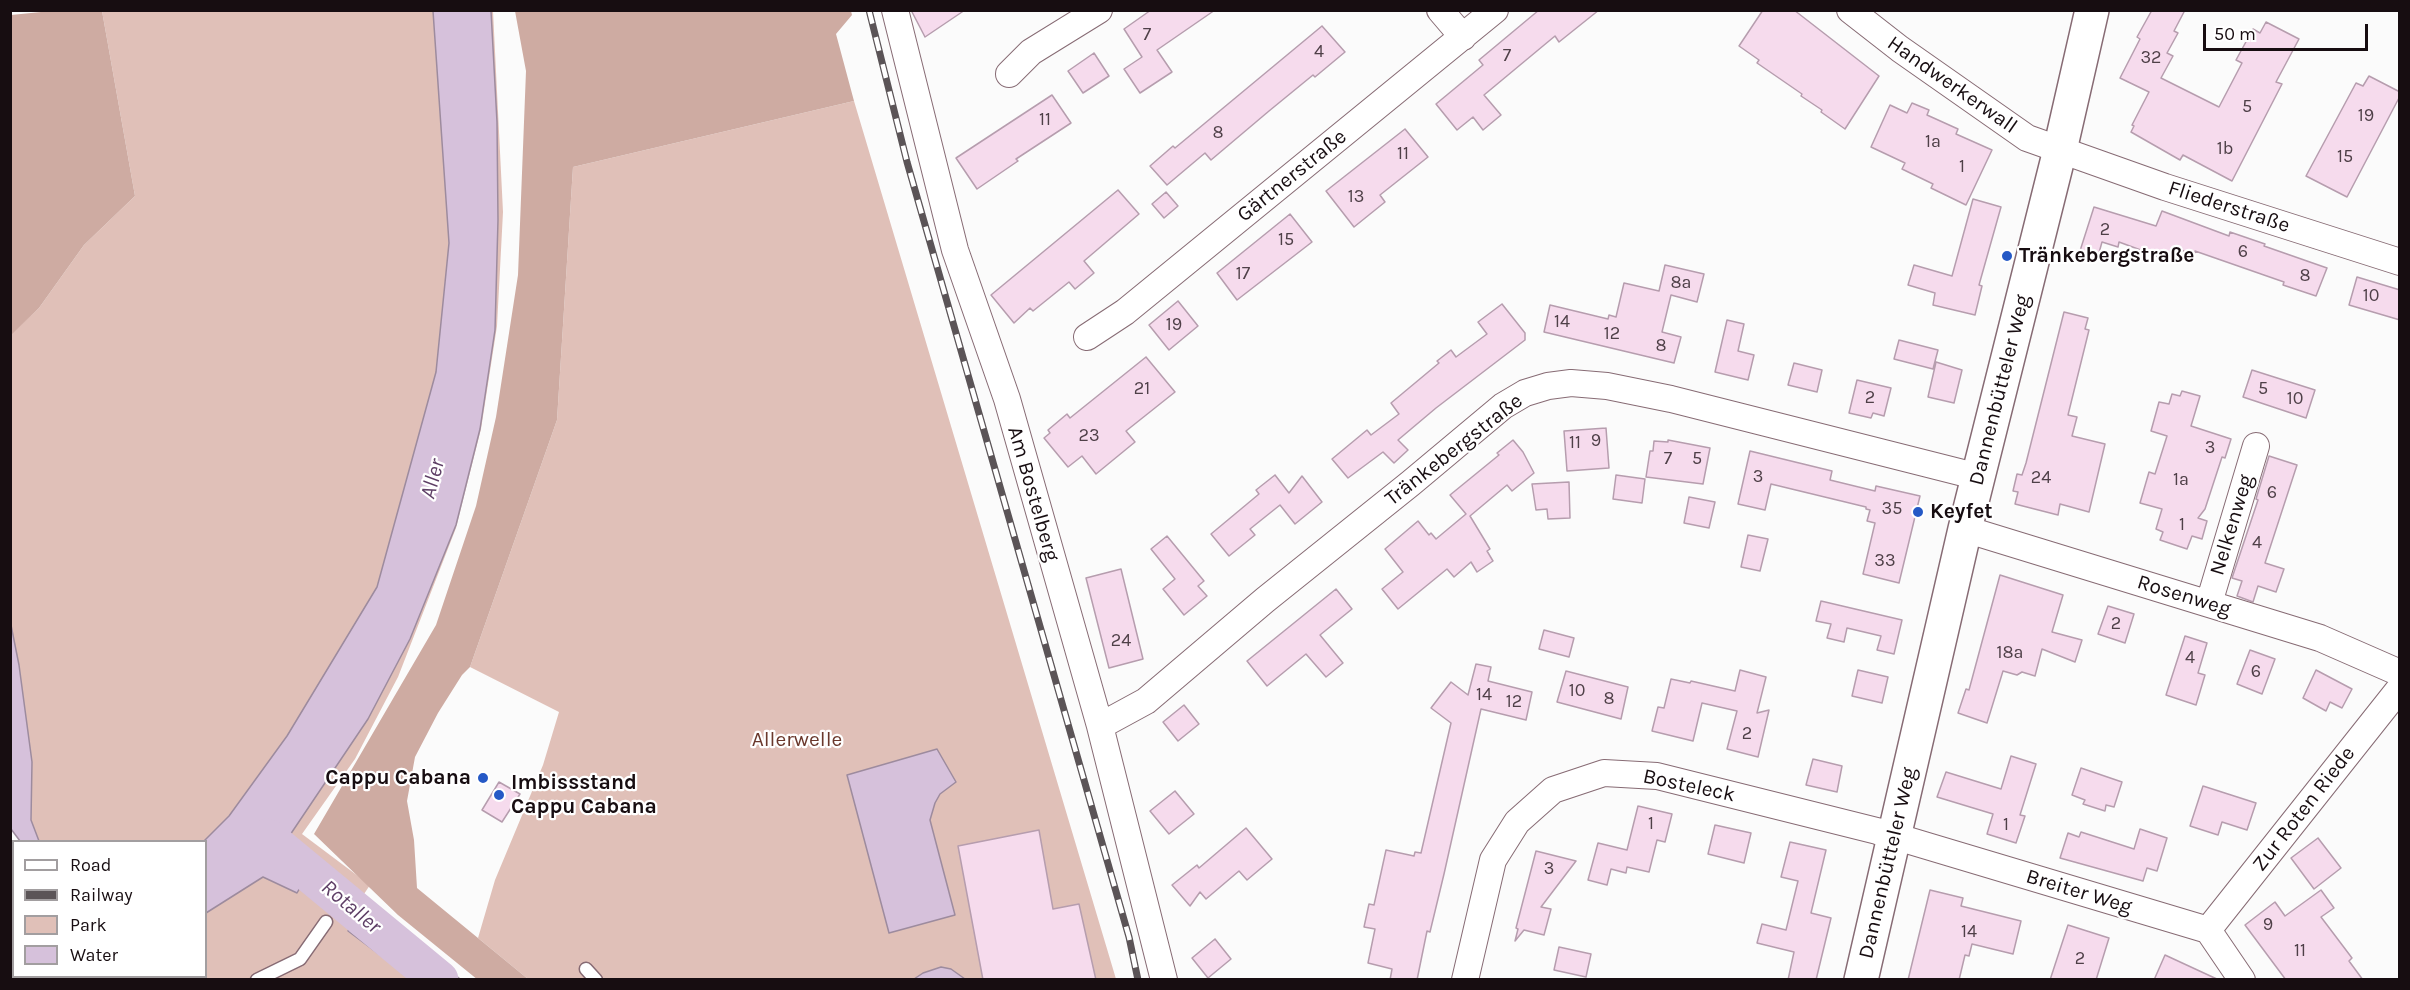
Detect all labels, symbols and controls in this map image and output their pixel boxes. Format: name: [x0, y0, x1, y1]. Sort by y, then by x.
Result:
scale bar: [2206, 12, 2371, 50]
text: 50 m: [2214, 23, 2256, 45]
house number: 7: [1143, 24, 1151, 46]
street label: Handwerkerwall: [1882, 31, 2022, 139]
house number: 4: [1314, 41, 1324, 63]
house number: 7: [1503, 45, 1511, 67]
house number: 32: [2140, 47, 2162, 69]
house number: 5: [2242, 96, 2252, 118]
house number: 19: [2358, 105, 2374, 127]
house number: 11: [1039, 109, 1051, 131]
house number: 8: [1212, 122, 1224, 144]
street label: Gärtnerstraße: [1232, 124, 1352, 228]
house number: 1a: [1925, 131, 1941, 153]
house number: 1b: [2217, 138, 2233, 160]
house number: 11: [1397, 143, 1409, 165]
house number: 15: [2337, 146, 2353, 168]
house number: 1: [1959, 156, 1965, 178]
street label: Fliederstraße: [2165, 175, 2293, 239]
house number: 13: [1348, 186, 1364, 208]
house number: 2: [2100, 219, 2110, 241]
house number: 15: [1278, 229, 1294, 251]
house number: 6: [2238, 241, 2248, 263]
place label: Tränkebergstraße: [2019, 243, 2194, 269]
marker: Tränkebergstraße: [2000, 249, 2014, 263]
house number: 17: [1236, 263, 1250, 285]
house number: 8: [2299, 265, 2311, 287]
house number: 8a: [1671, 272, 1691, 294]
house number: 10: [2363, 285, 2379, 307]
street label: Dannenbütteler Weg: [1964, 292, 2036, 488]
house number: 14: [1554, 311, 1570, 333]
house number: 19: [1166, 314, 1182, 336]
house number: 12: [1604, 323, 1620, 345]
house number: 8: [1655, 335, 1667, 357]
house number: 21: [1134, 378, 1150, 400]
house number: 5: [2258, 378, 2268, 400]
house number: 2: [1865, 387, 1875, 409]
house number: 10: [2287, 388, 2303, 410]
street label: Tränkebergstraße: [1380, 389, 1528, 511]
street label: Am Bostelberg: [1002, 424, 1064, 564]
house number: 23: [1078, 425, 1100, 447]
house number: 9: [1591, 430, 1601, 452]
house number: 11: [1569, 432, 1581, 454]
house number: 3: [2205, 437, 2215, 459]
house number: 7: [1664, 448, 1672, 470]
house number: 5: [1692, 448, 1702, 470]
water label: Aller: [415, 456, 451, 502]
house number: 3: [1753, 466, 1763, 488]
house number: 24: [2031, 467, 2051, 489]
house number: 1a: [2173, 469, 2189, 491]
street label: Nelkenweg: [2205, 472, 2259, 578]
house number: 6: [2267, 482, 2277, 504]
house number: 35: [1882, 498, 1902, 520]
place label: Keyfet: [1930, 499, 1993, 525]
marker: Keyfet: [1911, 505, 1925, 519]
house number: 1: [2179, 514, 2185, 536]
house number: 4: [2252, 532, 2262, 554]
house number: 33: [1874, 550, 1896, 572]
street label: Rosenweg: [2134, 570, 2234, 622]
house number: 2: [2111, 613, 2121, 635]
house number: 24: [1111, 630, 1131, 652]
house number: 18a: [1997, 642, 2023, 664]
house number: 4: [2185, 647, 2195, 669]
house number: 6: [2251, 661, 2261, 683]
house number: 10: [1569, 680, 1585, 702]
house number: 14: [1476, 684, 1492, 706]
house number: 8: [1603, 688, 1615, 710]
house number: 12: [1506, 691, 1522, 713]
house number: 2: [1742, 723, 1752, 745]
park label: Allerwelle: [752, 727, 842, 753]
street label: Zur Roten Riede: [2247, 742, 2361, 876]
street label: Bosteleck: [1641, 764, 1737, 808]
place label: Cappu Cabana: [325, 765, 471, 791]
street label: Dannenbütteler Weg: [1854, 765, 1922, 961]
place label: Imbissstand Cappu Cabana: [511, 770, 657, 820]
marker: Cappu Cabana: [476, 771, 490, 785]
marker: Imbissstand Cappu Cabana: [492, 788, 506, 802]
house number: 1: [1648, 813, 1654, 835]
house number: 1: [2003, 814, 2009, 836]
legend: [12, 840, 207, 978]
text: Road: [70, 854, 111, 876]
house number: 3: [1544, 858, 1554, 880]
street label: Breiter Weg: [2023, 864, 2135, 920]
water label: Rotaller: [316, 874, 386, 940]
text: Railway: [70, 884, 133, 906]
text: Park: [70, 914, 107, 936]
house number: 9: [2263, 914, 2273, 936]
house number: 14: [1961, 921, 1977, 943]
house number: 11: [2294, 940, 2306, 962]
text: Water: [70, 944, 118, 966]
house number: 2: [2075, 948, 2085, 970]

